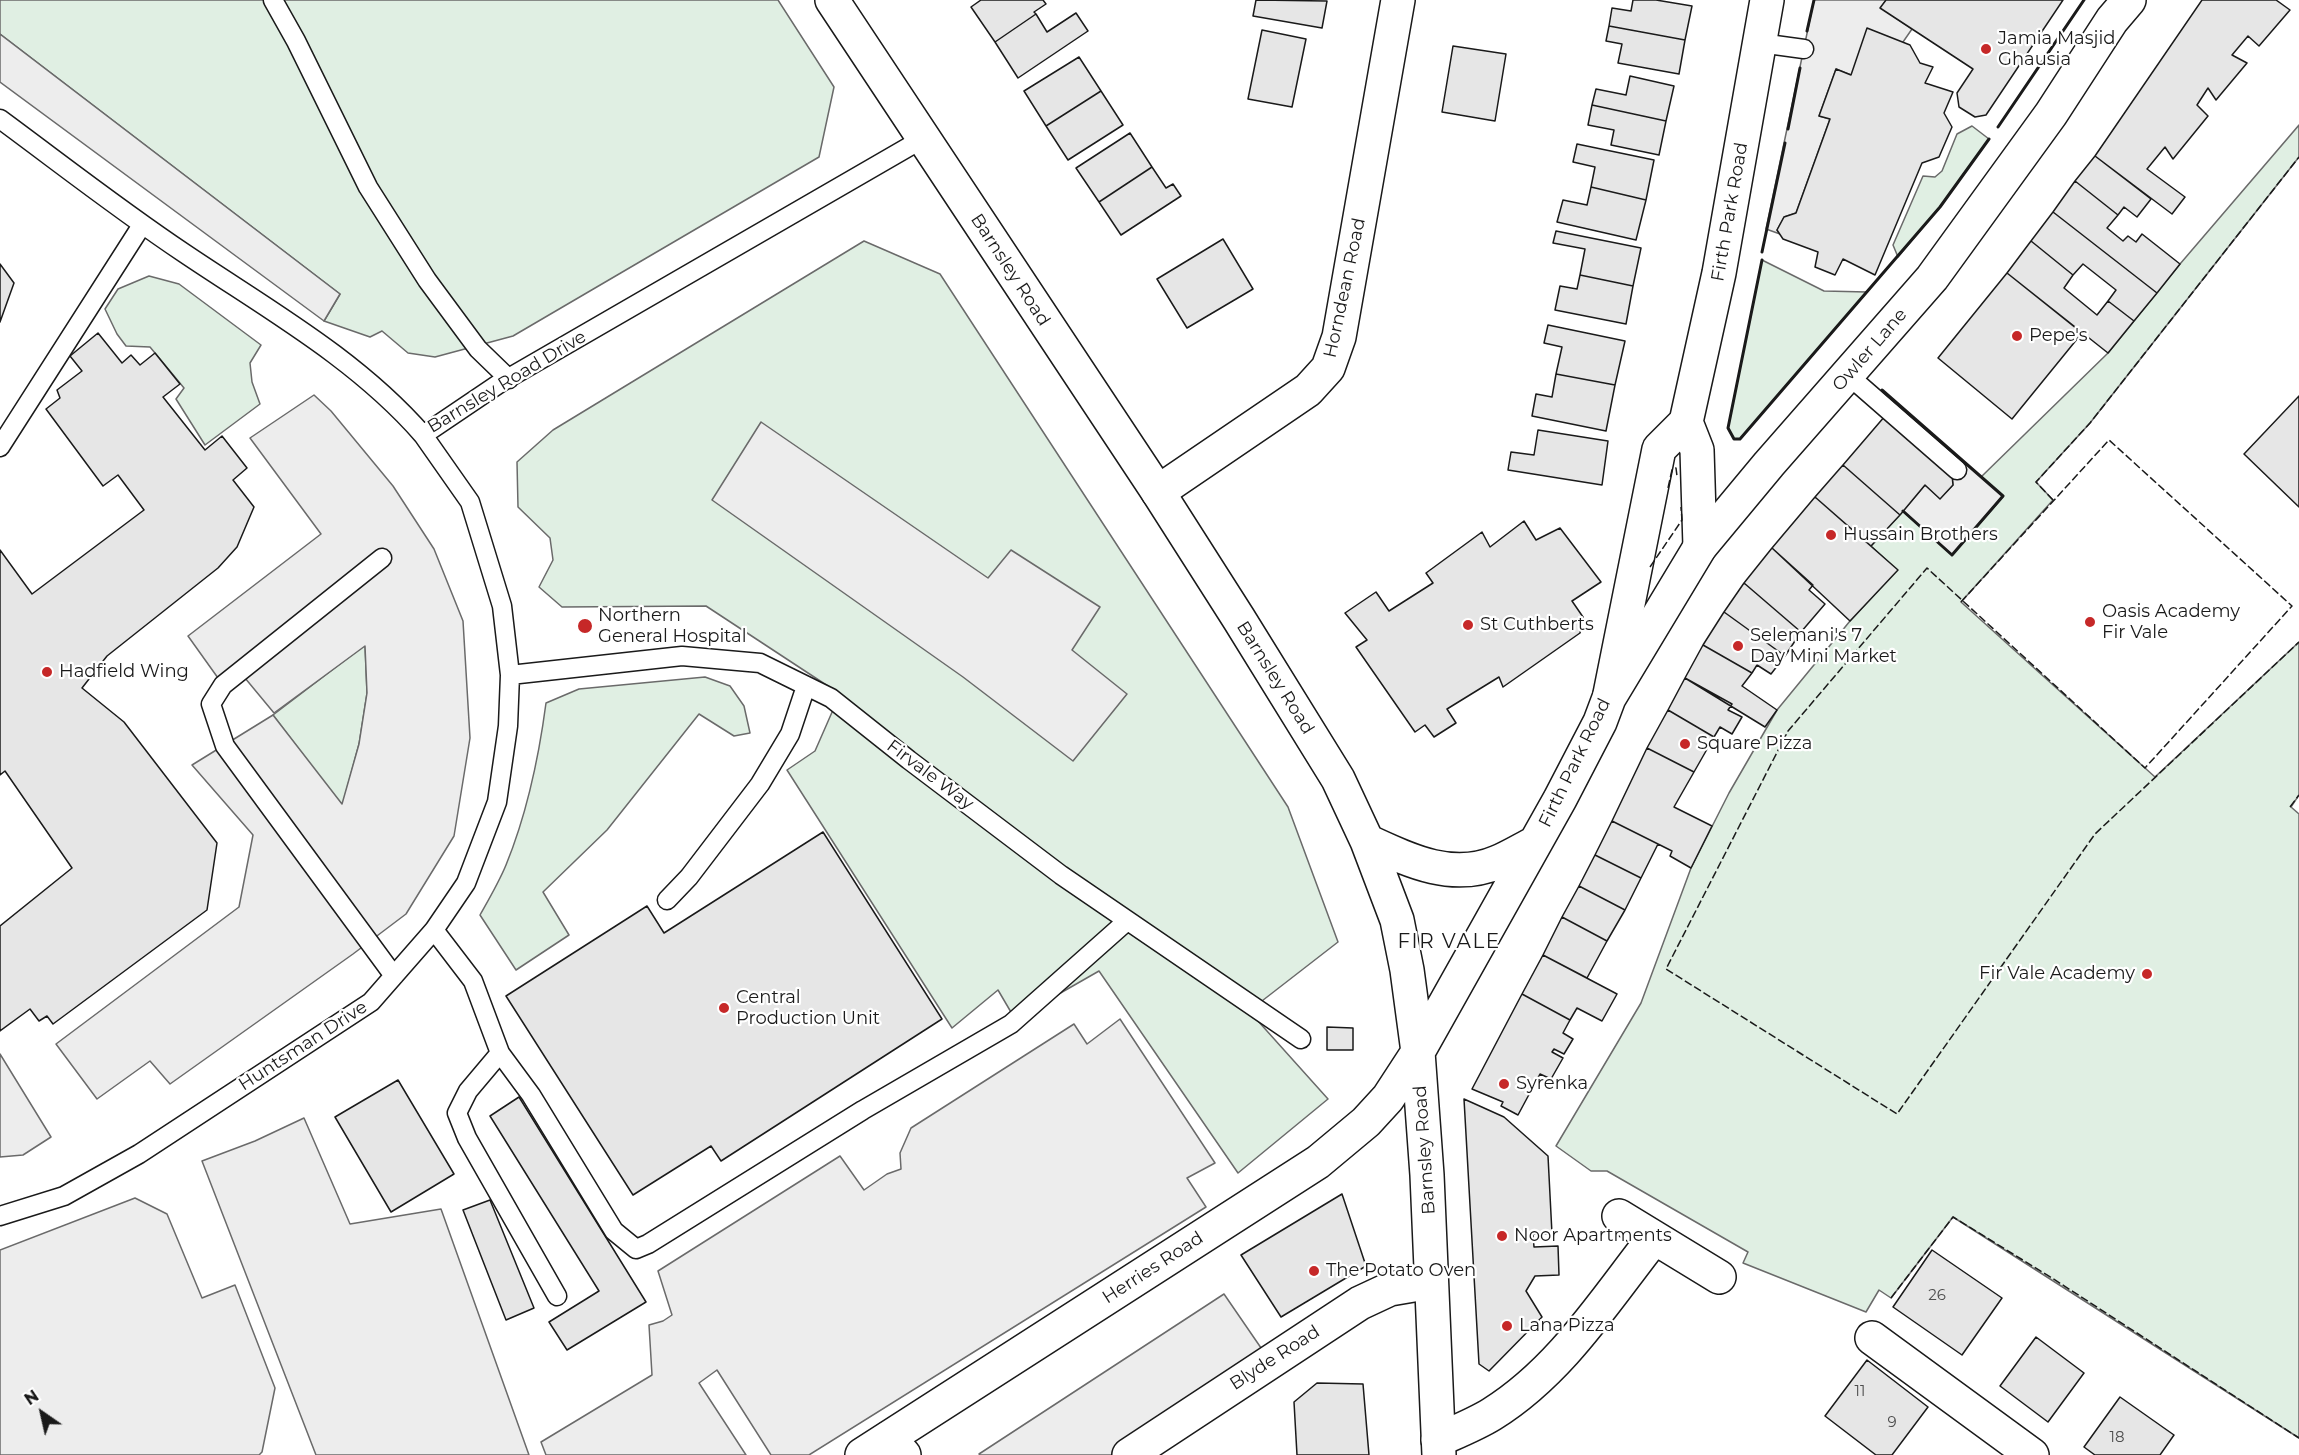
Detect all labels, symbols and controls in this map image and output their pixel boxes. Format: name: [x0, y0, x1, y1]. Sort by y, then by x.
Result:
place label: Jamia Masjid Ghausia: [1998, 28, 2115, 70]
marker: Jamia Masjid Ghausia: [1979, 42, 1993, 56]
street label: Firth Park Road: [1707, 141, 1753, 283]
street label: Barnsley Road: [966, 210, 1054, 330]
street label: Horndean Road: [1320, 216, 1370, 360]
street label: Owler Lane: [1828, 304, 1912, 396]
place label: Pepe's: [2029, 325, 2088, 347]
street label: Barnsley Road Drive: [424, 326, 590, 438]
marker: Pepe's: [2010, 329, 2024, 343]
place label: Hussain Brothers: [1843, 524, 1998, 546]
marker: Hussain Brothers: [1824, 528, 1838, 542]
place label: Oasis Academy Fir Vale: [2102, 601, 2240, 644]
place label: Northern General Hospital: [598, 605, 746, 648]
place label: St Cuthberts: [1480, 614, 1594, 636]
marker: Oasis Academy Fir Vale: [2083, 615, 2097, 629]
marker: Northern General Hospital: [576, 617, 594, 635]
street label: Barnsley Road: [1232, 617, 1318, 739]
marker: St Cuthberts: [1461, 618, 1475, 632]
place label: Selemani's 7 Day Mini Market: [1750, 625, 1897, 668]
marker: Selemani's 7 Day Mini Market: [1731, 639, 1745, 653]
place label: Hadfield Wing: [59, 661, 189, 683]
marker: Hadfield Wing: [40, 665, 54, 679]
street label: Firth Park Road: [1534, 695, 1616, 831]
place label: Square Pizza: [1697, 733, 1812, 755]
street label: Firvale Way: [882, 735, 978, 815]
marker: Square Pizza: [1678, 737, 1692, 751]
district label: FIR VALE: [1397, 930, 1501, 954]
place label: Fir Vale Academy: [1979, 963, 2135, 985]
marker: Fir Vale Academy: [2140, 967, 2154, 981]
place label: Central Production Unit: [736, 987, 880, 1030]
street label: Huntsman Drive: [235, 996, 371, 1096]
marker: Central Production Unit: [717, 1001, 731, 1015]
place label: Syrenka: [1516, 1073, 1588, 1095]
marker: Syrenka: [1497, 1077, 1511, 1091]
street label: Barnsley Road: [1410, 1085, 1440, 1215]
place label: Noor Apartments: [1514, 1225, 1672, 1247]
street label: Herries Road: [1099, 1227, 1207, 1309]
marker: Noor Apartments: [1495, 1229, 1509, 1243]
place label: The Potato Oven: [1326, 1260, 1476, 1282]
marker: The Potato Oven: [1307, 1264, 1321, 1278]
house number: 26: [1928, 1287, 1946, 1305]
place label: Lana Pizza: [1519, 1315, 1615, 1337]
marker: Lana Pizza: [1500, 1319, 1514, 1333]
street label: Blyde Road: [1226, 1321, 1324, 1395]
north arrow: [12, 1383, 72, 1443]
house number: 11: [1855, 1383, 1865, 1401]
text: N: [21, 1386, 42, 1409]
house number: 9: [1887, 1414, 1897, 1432]
house number: 18: [2110, 1429, 2124, 1447]

